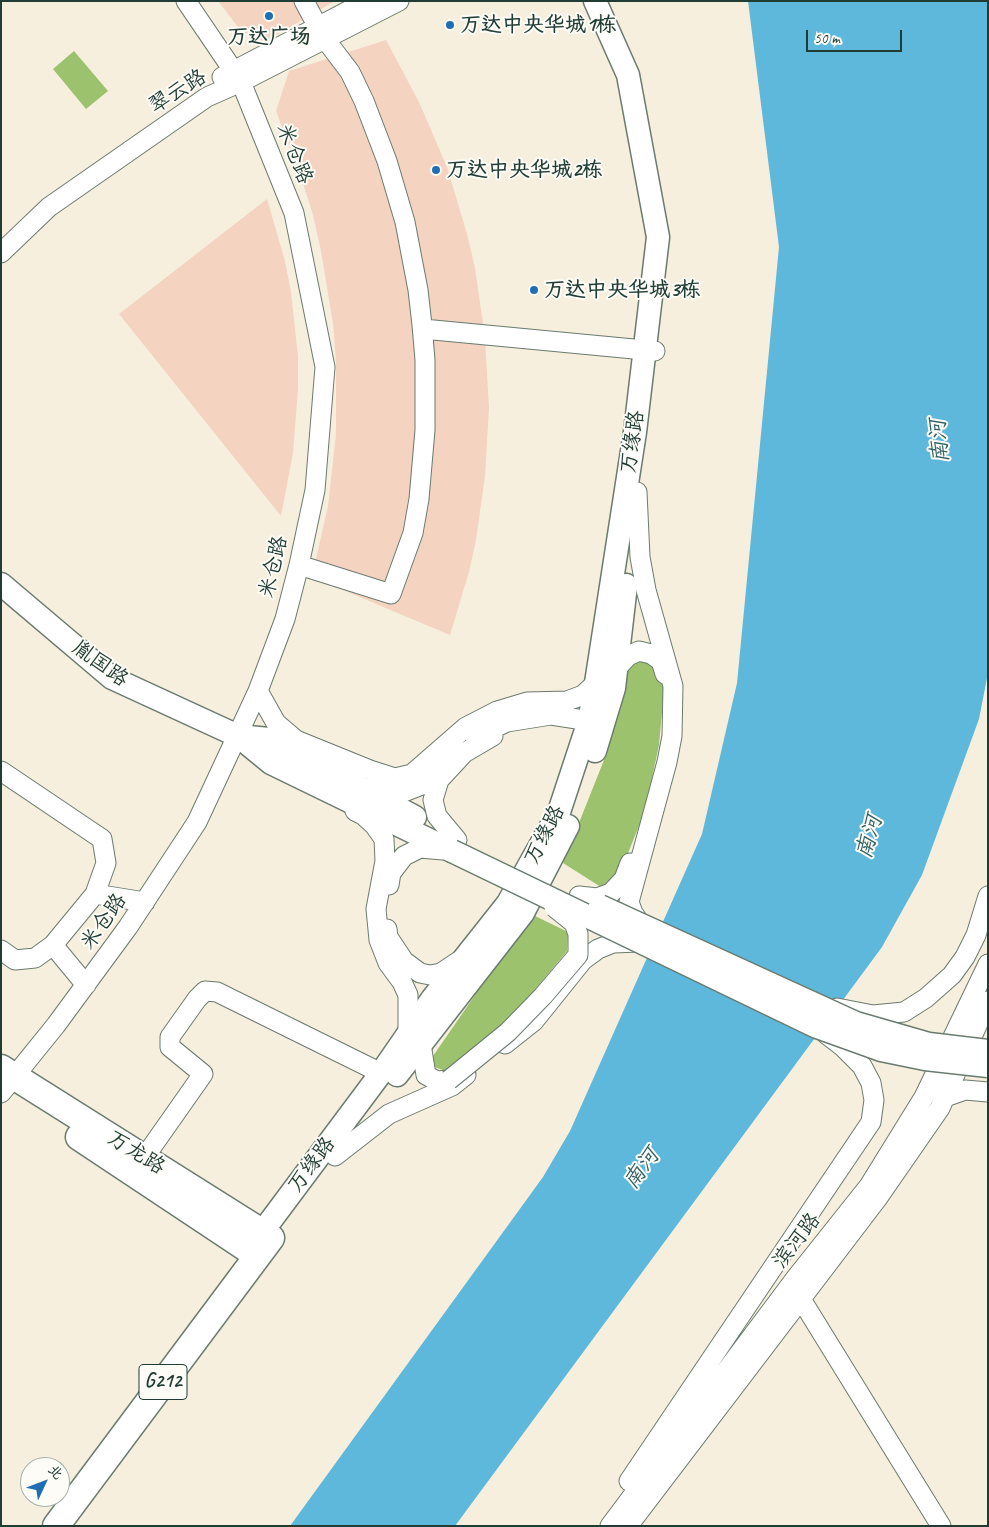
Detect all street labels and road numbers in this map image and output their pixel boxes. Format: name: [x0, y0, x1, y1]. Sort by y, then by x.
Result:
street label: 翠云路: [145, 65, 211, 119]
street label: 米仓路: [271, 120, 317, 188]
street label: 万缘路: [616, 409, 650, 475]
street label: 米仓路: [255, 533, 293, 601]
street label: 胤国路: [67, 635, 133, 693]
street label: 万缘路: [519, 801, 571, 869]
street label: 米仓路: [76, 889, 132, 955]
street label: 万龙路: [103, 1126, 169, 1180]
street label: 万缘路: [283, 1132, 341, 1198]
street label: 滨河路: [768, 1208, 826, 1274]
road number: G212: [139, 1364, 187, 1400]

